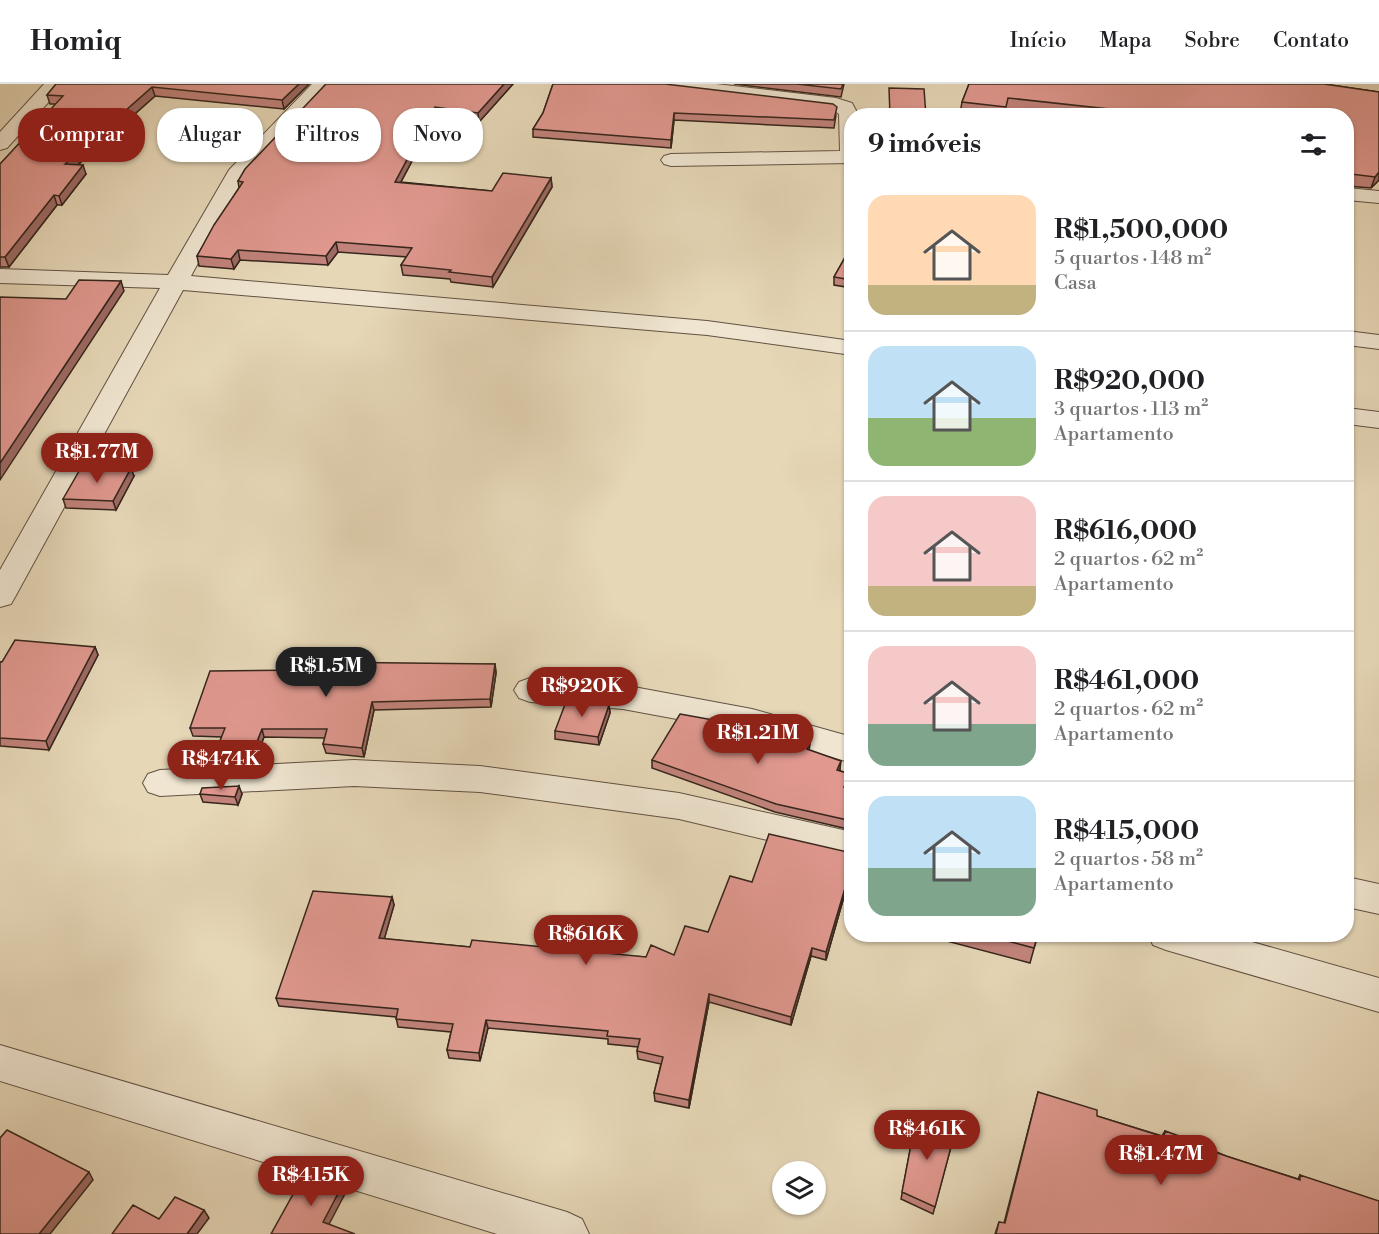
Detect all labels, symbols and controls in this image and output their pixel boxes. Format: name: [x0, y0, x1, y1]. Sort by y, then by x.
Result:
text: Homiq: [30, 24, 121, 59]
text: Início: [1010, 28, 1067, 54]
text: Mapa: [1100, 28, 1152, 54]
text: Sobre: [1185, 28, 1240, 54]
text: Contato: [1273, 28, 1349, 54]
chip: Comprar: [18, 108, 145, 162]
chip: Alugar: [157, 108, 263, 162]
chip: Filtros: [275, 108, 381, 162]
chip: Novo: [393, 108, 483, 162]
text: 9 imóveis: [868, 128, 981, 160]
icon: filters: [1297, 128, 1330, 161]
text: R$1,500,000: [1054, 214, 1228, 246]
icon: home: [916, 219, 988, 291]
text: 5 quartos · 148 m²: [1054, 246, 1211, 271]
text: Casa: [1054, 271, 1097, 296]
text: R$920,000: [1054, 365, 1205, 397]
icon: home: [916, 370, 988, 442]
text: 3 quartos · 113 m²: [1054, 397, 1208, 422]
text: Apartamento: [1054, 422, 1174, 447]
pin: R$1.77M: [42, 433, 152, 484]
text: R$1.77M: [55, 440, 139, 465]
text: R$616,000: [1054, 515, 1197, 547]
icon: home: [916, 520, 988, 592]
text: 2 quartos · 62 m²: [1054, 547, 1203, 572]
text: Apartamento: [1054, 572, 1174, 597]
pin: R$1.5M: [277, 647, 375, 698]
text: R$1.5M: [290, 654, 362, 679]
text: R$461,000: [1054, 665, 1199, 697]
pin: R$920K: [533, 667, 631, 718]
icon: home: [916, 670, 988, 742]
text: R$920K: [541, 674, 623, 699]
text: 2 quartos · 62 m²: [1054, 697, 1203, 722]
pin: R$1.21M: [703, 714, 813, 765]
text: R$1.21M: [717, 721, 799, 746]
text: Apartamento: [1054, 722, 1174, 747]
pin: R$474K: [172, 740, 270, 791]
text: R$474K: [181, 747, 261, 772]
text: R$415,000: [1054, 815, 1199, 847]
icon: home: [916, 820, 988, 892]
text: 2 quartos · 58 m²: [1054, 847, 1203, 872]
text: Apartamento: [1054, 872, 1174, 897]
pin: R$616K: [537, 915, 635, 966]
text: R$616K: [548, 922, 624, 947]
pin: R$461K: [878, 1110, 976, 1161]
text: R$461K: [888, 1117, 966, 1142]
pin: R$1.47M: [1106, 1135, 1216, 1186]
text: R$1.47M: [1119, 1142, 1203, 1167]
pin: R$415K: [262, 1156, 360, 1207]
map controls: [772, 1161, 826, 1215]
button: layers: [772, 1161, 826, 1215]
text: R$415K: [272, 1163, 350, 1188]

